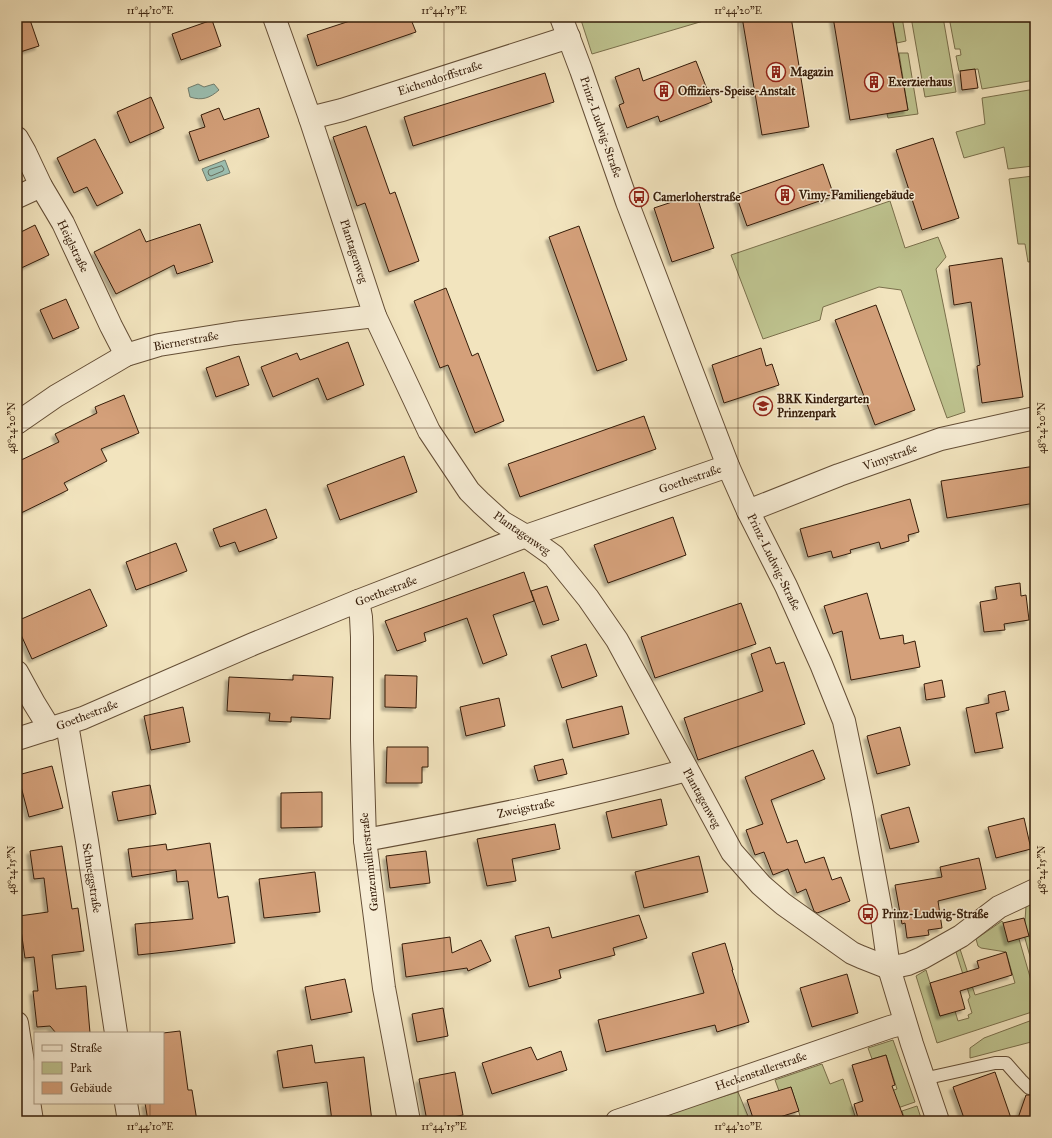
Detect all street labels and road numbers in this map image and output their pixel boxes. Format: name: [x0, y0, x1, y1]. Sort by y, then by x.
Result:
street label: Eichendorffstraße: [396, 58, 484, 98]
street label: Prinz-Ludwig-Straße: [576, 74, 625, 180]
street label: Heiglstraße: [53, 217, 92, 275]
street label: Plantagenweg: [336, 217, 371, 285]
street label: Biernerstraße: [152, 328, 220, 354]
street label: Vimystraße: [860, 441, 919, 474]
street label: Goethestraße: [657, 462, 723, 496]
street label: Plantagenweg: [490, 508, 553, 559]
street label: Prinz-Ludwig-Straße: [743, 511, 804, 613]
street label: Goethestraße: [353, 573, 419, 609]
street label: Goethestraße: [54, 697, 120, 733]
street label: Plantagenweg: [679, 766, 724, 831]
street label: Zweigstraße: [496, 795, 556, 822]
street label: Ganzenmüllerstraße: [357, 812, 381, 912]
street label: Schneggstraße: [79, 842, 104, 914]
street label: Heckenstallerstraße: [713, 1049, 809, 1093]

